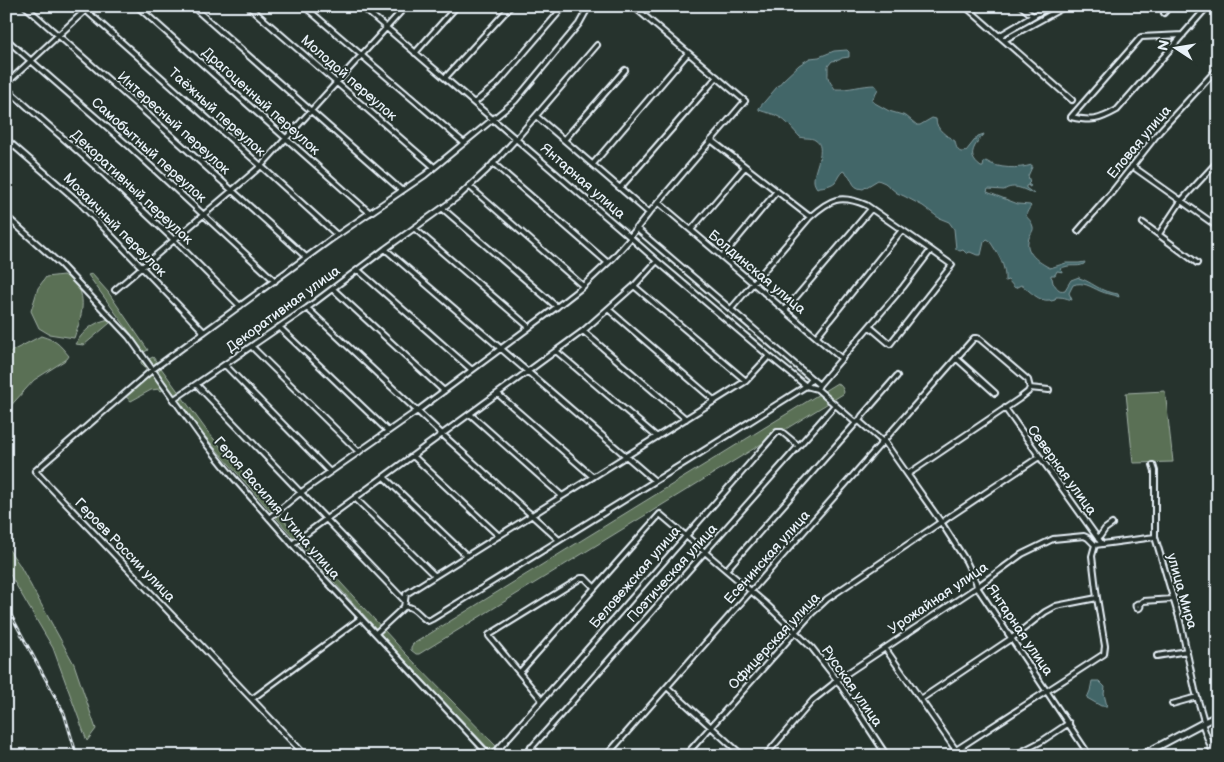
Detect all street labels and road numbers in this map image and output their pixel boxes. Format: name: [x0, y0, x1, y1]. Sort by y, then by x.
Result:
street label: Молодой переулок: [297, 32, 401, 125]
street label: Драгоценный переулок: [198, 43, 324, 159]
street label: Таёжный переулок: [165, 64, 269, 160]
street label: Интересный переулок: [114, 68, 234, 178]
street label: Самобытный переулок: [88, 94, 210, 207]
street label: Еловая улица: [1103, 101, 1175, 182]
street label: Декоративный переулок: [67, 126, 197, 248]
street label: Янтарная улица: [537, 140, 629, 223]
street label: Мозаичный переулок: [60, 170, 171, 281]
street label: Болдинская улица: [705, 226, 810, 318]
street label: Декоративная улица: [223, 262, 344, 356]
street label: Северная улица: [1024, 422, 1101, 519]
street label: Героя Василия Утина улица: [210, 433, 344, 583]
street label: Героев России улица: [71, 495, 179, 606]
street label: Есенинская улица: [721, 506, 814, 607]
street label: Поэтическая улица: [623, 520, 721, 626]
street label: Беловежская улица: [586, 522, 685, 632]
street label: улица Мира: [1163, 551, 1201, 632]
street label: Урожайная улица: [885, 558, 992, 638]
street label: Янтарная улица: [983, 581, 1057, 680]
street label: Офицерская улица: [725, 589, 824, 693]
street label: Русская улица: [818, 642, 887, 730]

